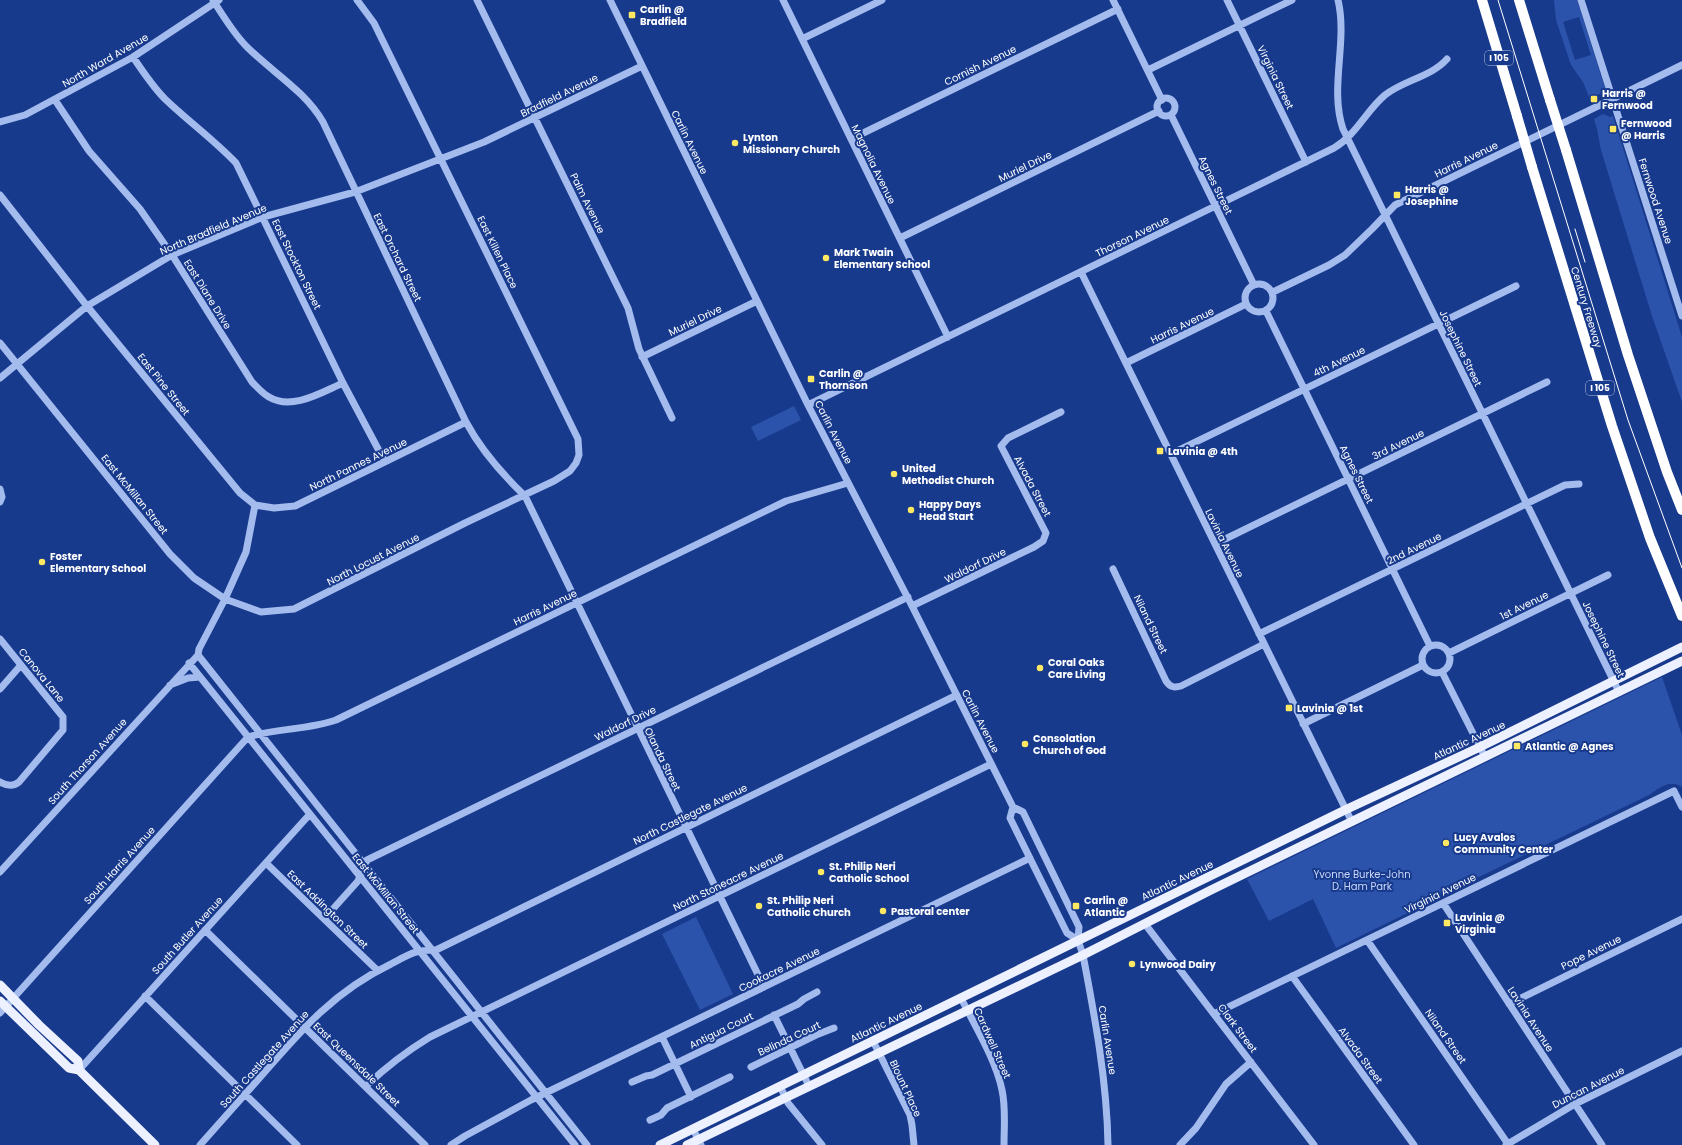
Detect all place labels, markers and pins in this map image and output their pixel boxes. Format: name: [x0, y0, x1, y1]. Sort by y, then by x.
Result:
place label: Carlin @ Bradfield: [640, 2, 687, 29]
marker: Carlin @ Bradfield: [627, 10, 637, 20]
place label: Harris @ Fernwood: [1602, 86, 1653, 113]
marker: Harris @ Fernwood: [1589, 94, 1599, 104]
place label: Fernwood @ Harris: [1621, 116, 1672, 143]
marker: Fernwood @ Harris: [1608, 124, 1618, 134]
place label: Lynton Missionary Church: [743, 130, 840, 157]
marker: Lynton Missionary Church: [730, 138, 740, 148]
place label: Harris @ Josephine: [1405, 182, 1458, 209]
marker: Harris @ Josephine: [1392, 190, 1402, 200]
place label: Mark Twain Elementary School: [834, 245, 930, 272]
marker: Mark Twain Elementary School: [821, 253, 831, 263]
place label: Carlin @ Thornson: [819, 366, 868, 393]
marker: Carlin @ Thornson: [806, 374, 816, 384]
place label: Lavinia @ 4th: [1168, 444, 1238, 459]
marker: Lavinia @ 4th: [1155, 446, 1165, 456]
place label: United Methodist Church: [902, 461, 994, 488]
marker: United Methodist Church: [889, 469, 899, 479]
place label: Happy Days Head Start: [919, 497, 981, 524]
marker: Happy Days Head Start: [906, 505, 916, 515]
place label: Foster Elementary School: [50, 549, 146, 576]
marker: Foster Elementary School: [37, 557, 47, 567]
place label: Coral Oaks Care Living: [1048, 655, 1106, 682]
marker: Coral Oaks Care Living: [1035, 663, 1045, 673]
place label: Lavinia @ 1st: [1297, 701, 1363, 716]
marker: Lavinia @ 1st: [1284, 703, 1294, 713]
place label: Consolation Church of God: [1033, 731, 1106, 758]
marker: Consolation Church of God: [1020, 739, 1030, 749]
place label: Atlantic @ Agnes: [1525, 739, 1614, 754]
marker: Atlantic @ Agnes: [1512, 741, 1522, 751]
place label: Lucy Avalos Community Center: [1454, 830, 1554, 857]
marker: Lucy Avalos Community Center: [1441, 838, 1451, 848]
place label: St. Philip Neri Catholic School: [829, 859, 909, 886]
marker: St. Philip Neri Catholic School: [816, 867, 826, 877]
place label: St. Philip Neri Catholic Church: [767, 893, 851, 920]
place label: Carlin @ Atlantic: [1084, 893, 1128, 920]
marker: St. Philip Neri Catholic Church: [754, 901, 764, 911]
marker: Carlin @ Atlantic: [1071, 901, 1081, 911]
place label: Pastoral center: [891, 904, 970, 919]
marker: Pastoral center: [878, 906, 888, 916]
place label: Lavinia @ Virginia: [1455, 910, 1505, 937]
marker: Lavinia @ Virginia: [1442, 918, 1452, 928]
place label: Lynwood Dairy: [1140, 957, 1216, 972]
marker: Lynwood Dairy: [1127, 959, 1137, 969]

